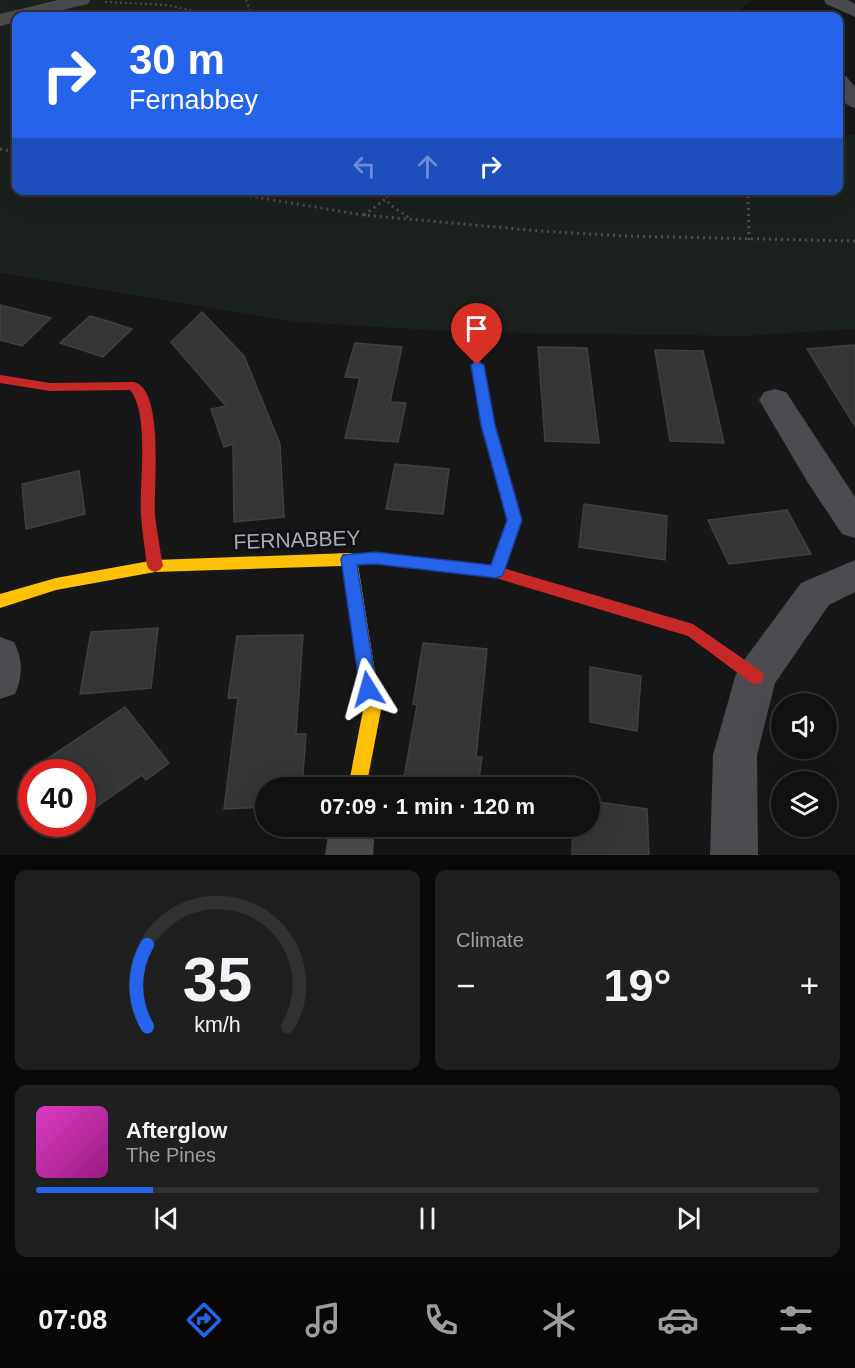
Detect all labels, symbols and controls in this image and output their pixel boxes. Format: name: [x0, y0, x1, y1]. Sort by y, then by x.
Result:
icon: right: [30, 36, 108, 114]
text: 30 m: [129, 36, 225, 83]
text: Fernabbey: [129, 85, 258, 115]
icon: left: [348, 150, 381, 183]
icon: ahead: [411, 150, 444, 183]
icon: right: [474, 150, 507, 183]
pin: [451, 303, 502, 365]
icon: arrive: [460, 312, 493, 345]
street label: FERNABBEY: [233, 526, 361, 553]
position arrow: [336, 657, 400, 721]
map controls: [771, 693, 837, 837]
button: sound: [771, 693, 837, 759]
speed limit sign: 40: [18, 759, 96, 837]
button: layers: [771, 771, 837, 837]
text: 07:09 · 1 min · 120 m: [320, 794, 535, 819]
text: Climate: [456, 929, 524, 951]
text: 35: [183, 945, 252, 1014]
text: 19°: [603, 960, 672, 1011]
text: −: [456, 967, 475, 1004]
text: +: [800, 967, 819, 1004]
text: km/h: [194, 1013, 241, 1037]
text: Afterglow: [126, 1118, 227, 1143]
text: The Pines: [126, 1144, 216, 1166]
icon: previous: [150, 1202, 183, 1235]
icon: pause: [411, 1202, 444, 1235]
icon: next: [672, 1202, 705, 1235]
icon: directions: [183, 1299, 225, 1341]
icon: music: [302, 1299, 344, 1341]
icon: phone: [420, 1299, 462, 1341]
icon: climate: [538, 1299, 580, 1341]
icon: car: [657, 1299, 699, 1341]
icon: filters: [775, 1299, 817, 1341]
text: 07:08: [38, 1305, 107, 1335]

